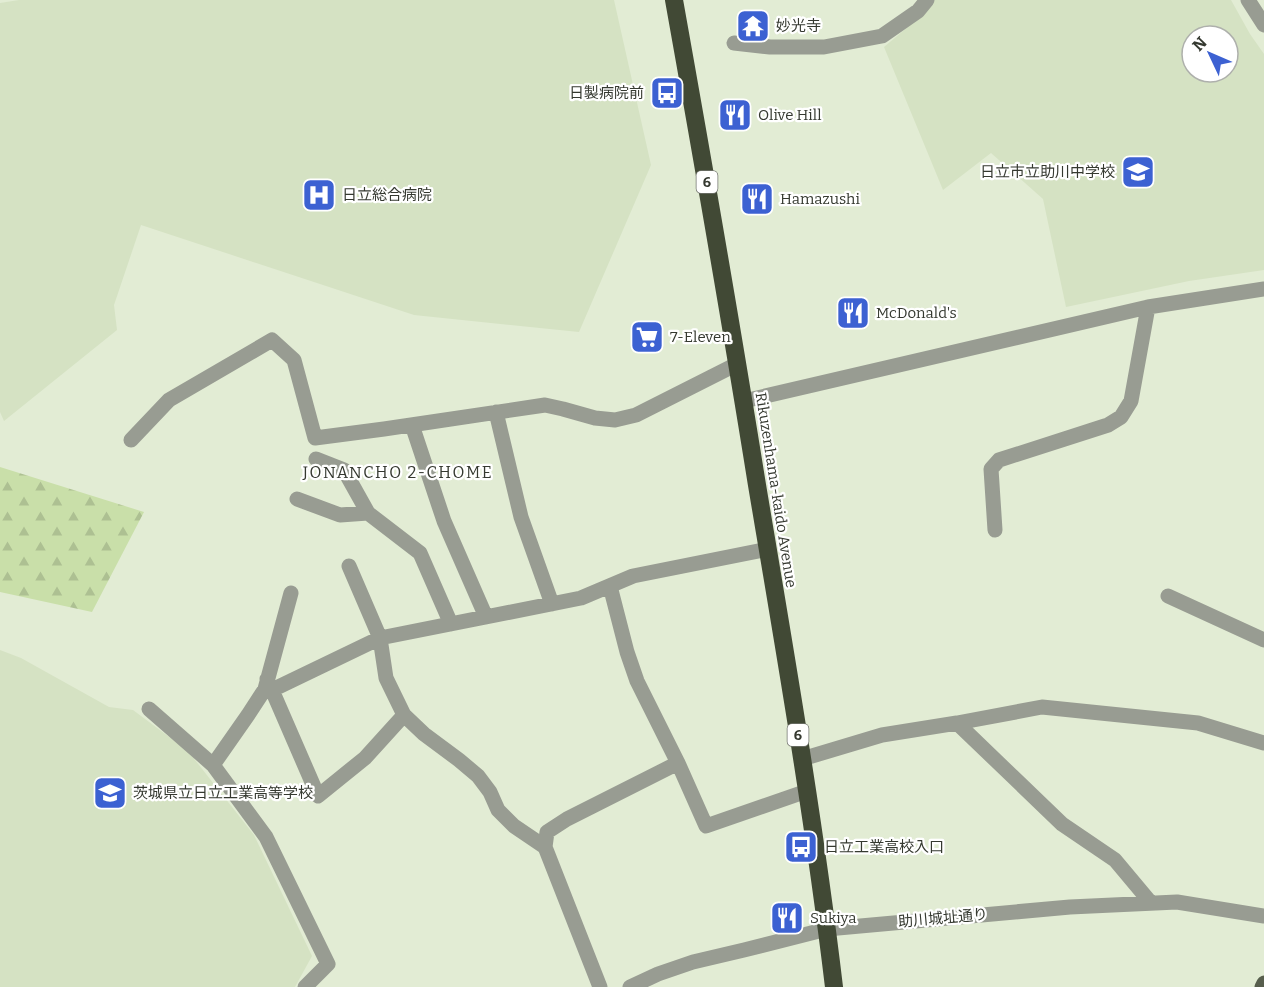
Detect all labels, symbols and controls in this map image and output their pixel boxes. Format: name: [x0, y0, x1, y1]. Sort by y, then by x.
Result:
temple icon: 妙光寺: [735, 8, 771, 44]
place label: 妙光寺: [776, 17, 821, 35]
north arrow: [1180, 24, 1240, 84]
text: N: [1188, 33, 1211, 55]
bus stop icon: 日製病院前: [649, 75, 685, 111]
place label: 日製病院前: [569, 84, 644, 102]
restaurant icon: Olive Hill: [717, 97, 753, 133]
place label: Olive Hill: [758, 106, 821, 124]
school or university icon: 日立市立助川中学校: [1120, 154, 1156, 190]
place label: 日立市立助川中学校: [980, 163, 1115, 181]
road number: 6: [696, 171, 718, 193]
hospital icon: 日立総合病院: [301, 177, 337, 213]
restaurant icon: Hamazushi: [739, 181, 775, 217]
place label: 日立総合病院: [342, 186, 432, 204]
place label: Hamazushi: [780, 190, 860, 208]
restaurant icon: McDonald's: [835, 295, 871, 331]
place label: McDonald's: [876, 304, 957, 322]
supermarket icon: 7-Eleven: [629, 319, 665, 355]
place label: 7-Eleven: [670, 328, 731, 346]
street label: Rikuzenhama-kaido Avenue: [752, 391, 800, 589]
district label: JONANCHO 2-CHOME: [302, 463, 493, 482]
road number: 6: [788, 724, 808, 746]
school or university icon: 茨城県立日立工業高等学校: [92, 775, 128, 811]
place label: 茨城県立日立工業高等学校: [133, 784, 313, 802]
bus stop icon: 日立工業高校入口: [783, 829, 819, 865]
place label: 日立工業高校入口: [824, 838, 944, 856]
restaurant icon: Sukiya: [769, 900, 805, 936]
street label: 助川城址通り: [897, 905, 989, 931]
place label: Sukiya: [810, 909, 856, 927]

